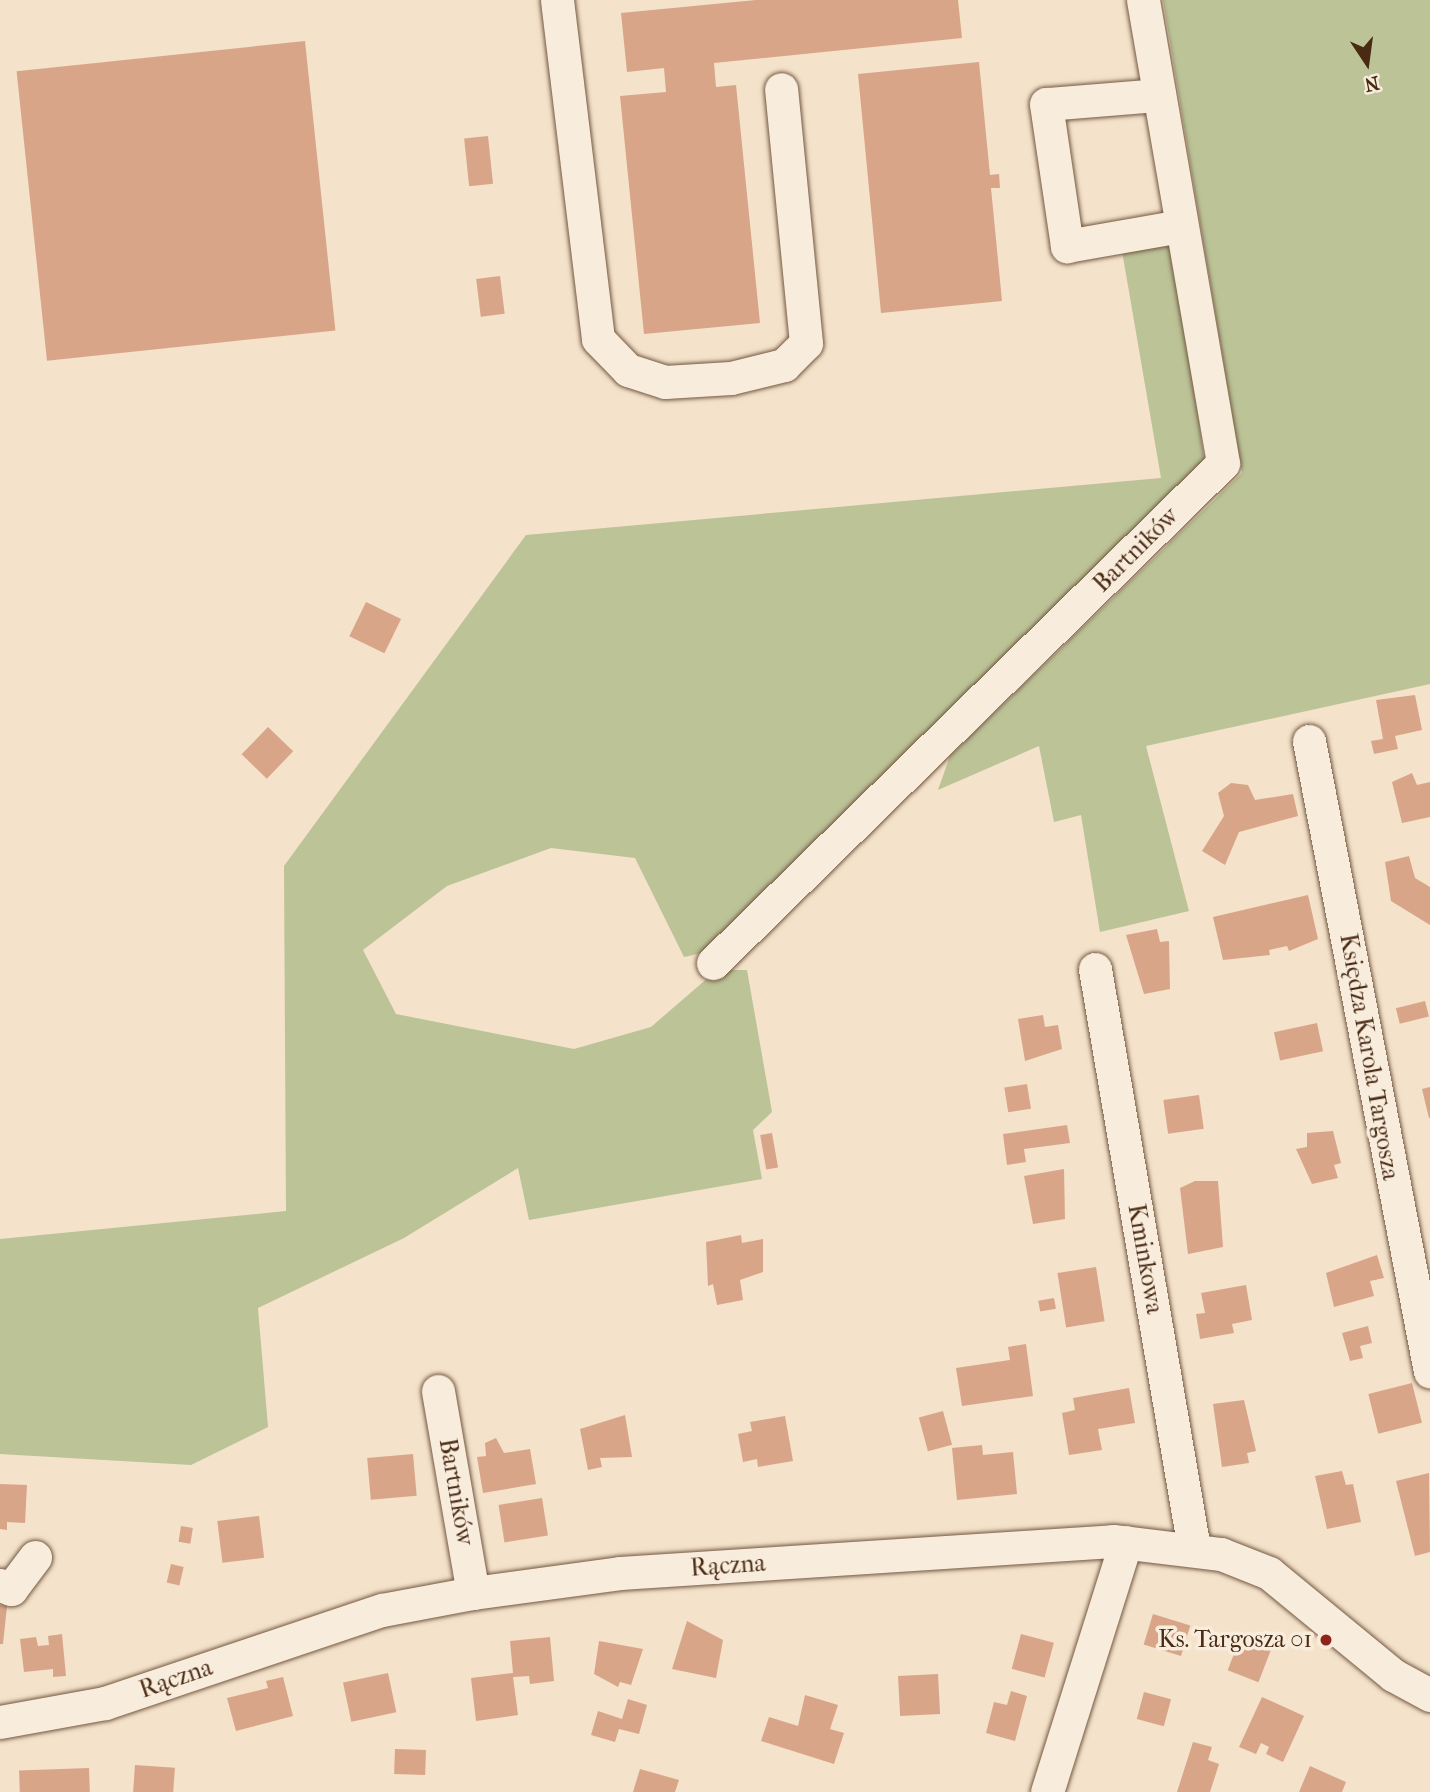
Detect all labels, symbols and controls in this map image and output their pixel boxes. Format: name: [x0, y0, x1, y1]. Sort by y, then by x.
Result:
north arrow: [1332, 28, 1402, 98]
text: N: [1362, 71, 1381, 96]
street label: Bartników: [1088, 502, 1184, 598]
street label: Księdza Karola Targosza: [1333, 932, 1405, 1182]
street label: Kminkowa: [1121, 1202, 1169, 1316]
street label: Bartników: [432, 1436, 480, 1548]
street label: Rączna: [690, 1549, 766, 1583]
place label: Ks. Targosza 01: [1158, 1626, 1312, 1654]
marker: Ks. Targosza 01: [1318, 1632, 1334, 1648]
street label: Rączna: [136, 1653, 216, 1705]

